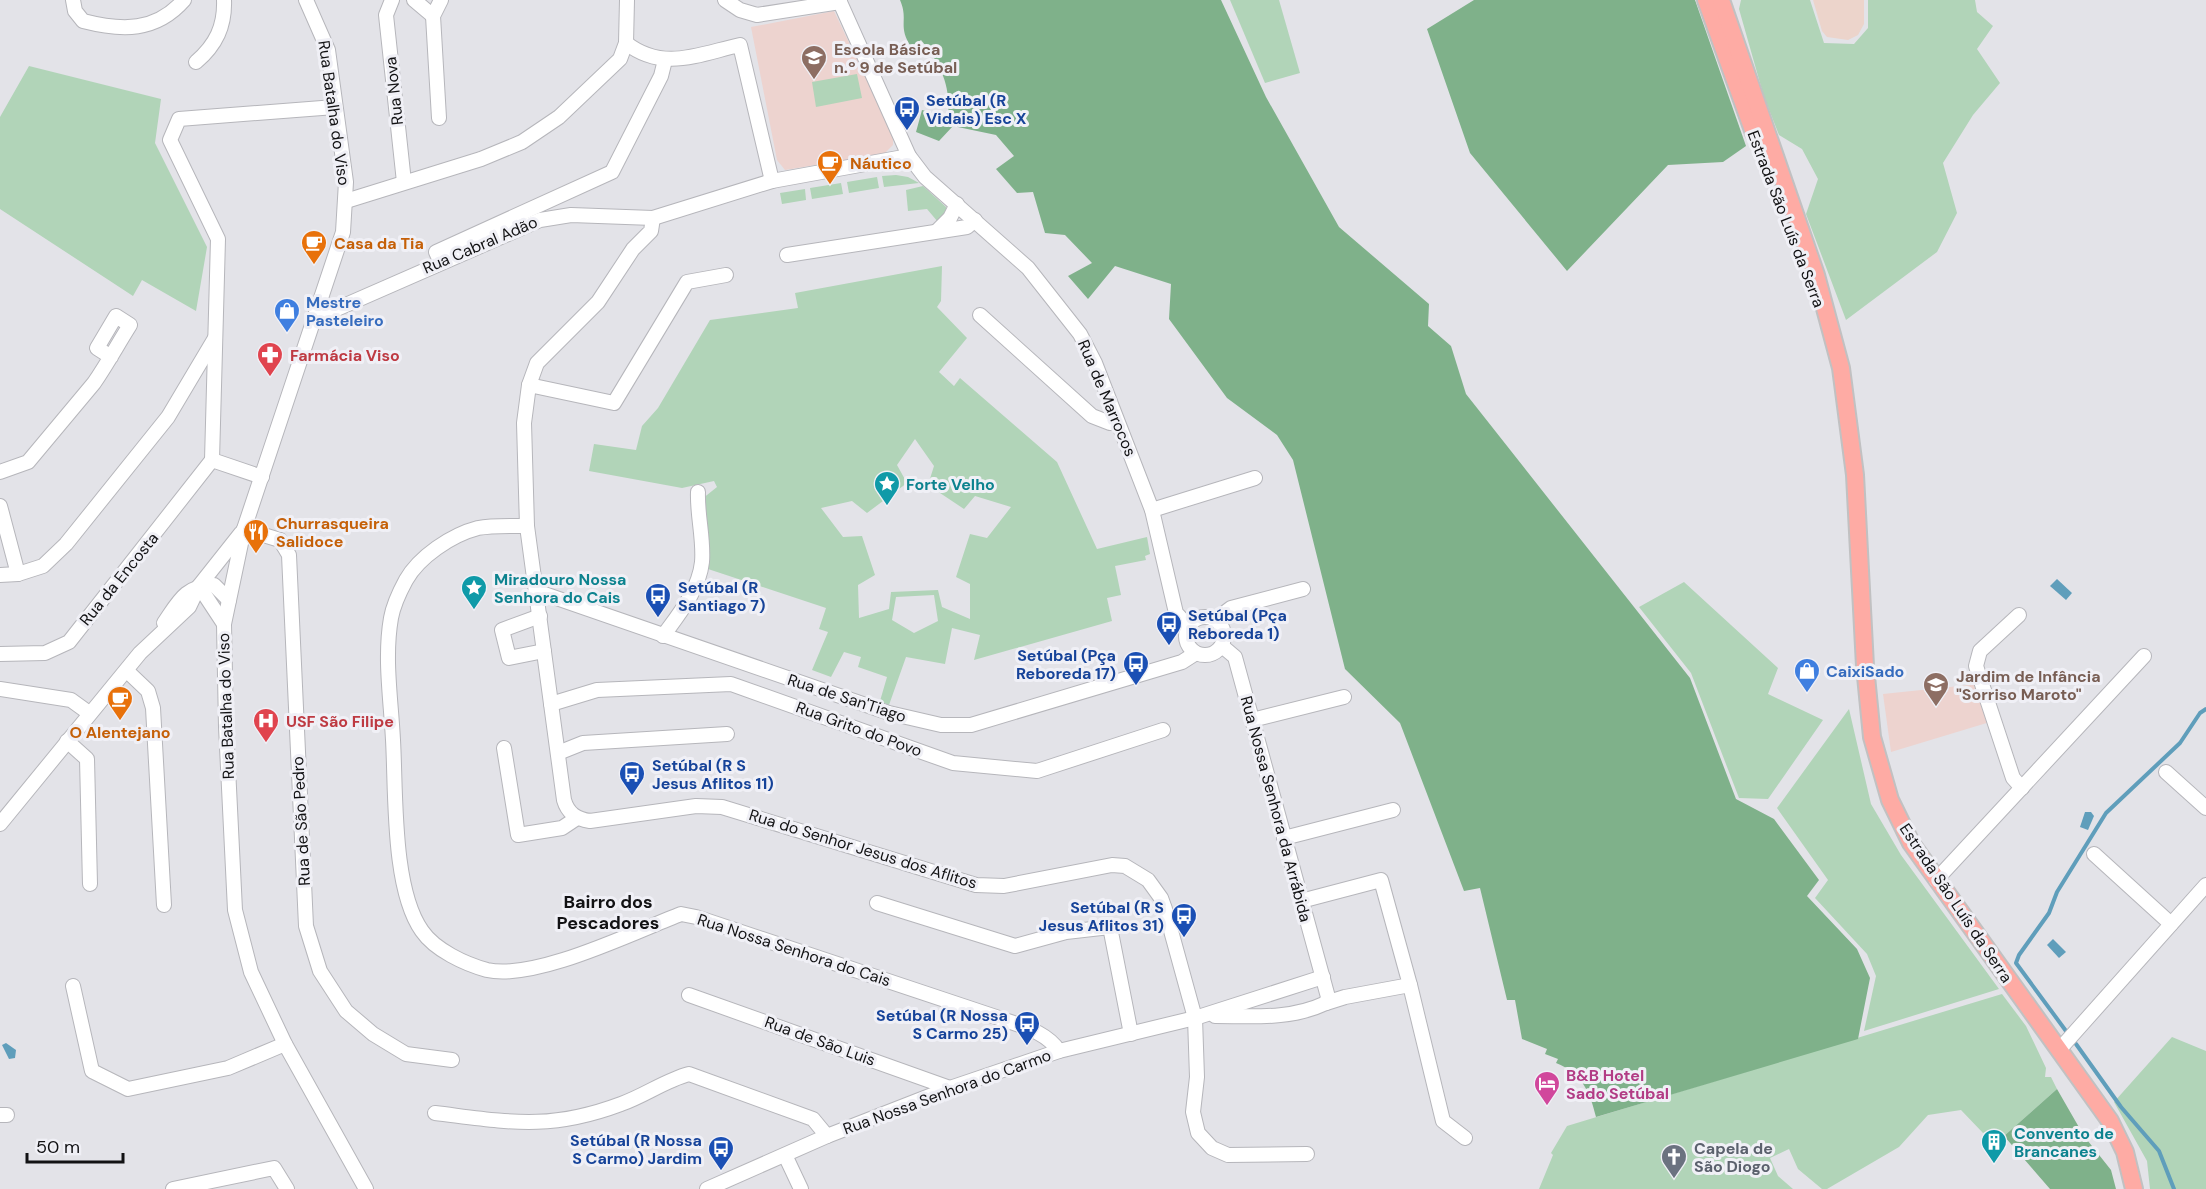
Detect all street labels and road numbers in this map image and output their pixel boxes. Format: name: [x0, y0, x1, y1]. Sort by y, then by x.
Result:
street label: Rua Batalha do Viso: [313, 39, 355, 187]
street label: Rua Nova: [380, 56, 408, 126]
street label: Estrada São Luís da Serra: [1743, 128, 1829, 310]
street label: Rua Cabral Adão: [419, 211, 541, 279]
street label: Rua de Marrocos: [1073, 336, 1141, 460]
street label: Rua da Encosta: [75, 528, 163, 630]
street label: Rua Batalha do Viso: [213, 633, 239, 779]
street label: Rua de San'Tiago: [785, 669, 909, 727]
street label: Rua Nossa Senhora da Arrábida: [1236, 694, 1316, 924]
street label: Rua Grito do Povo: [793, 696, 925, 762]
street label: Rua de São Pedro: [287, 756, 315, 886]
street label: Rua do Senhor Jesus dos Aflitos: [746, 804, 980, 894]
street label: Estrada São Luís da Serra: [1895, 819, 2017, 987]
street label: Rua Nossa Senhora do Cais: [695, 909, 893, 991]
street label: Rua de São Luis: [762, 1011, 878, 1071]
street label: Rua Nossa Senhora do Carmo: [840, 1045, 1054, 1139]

